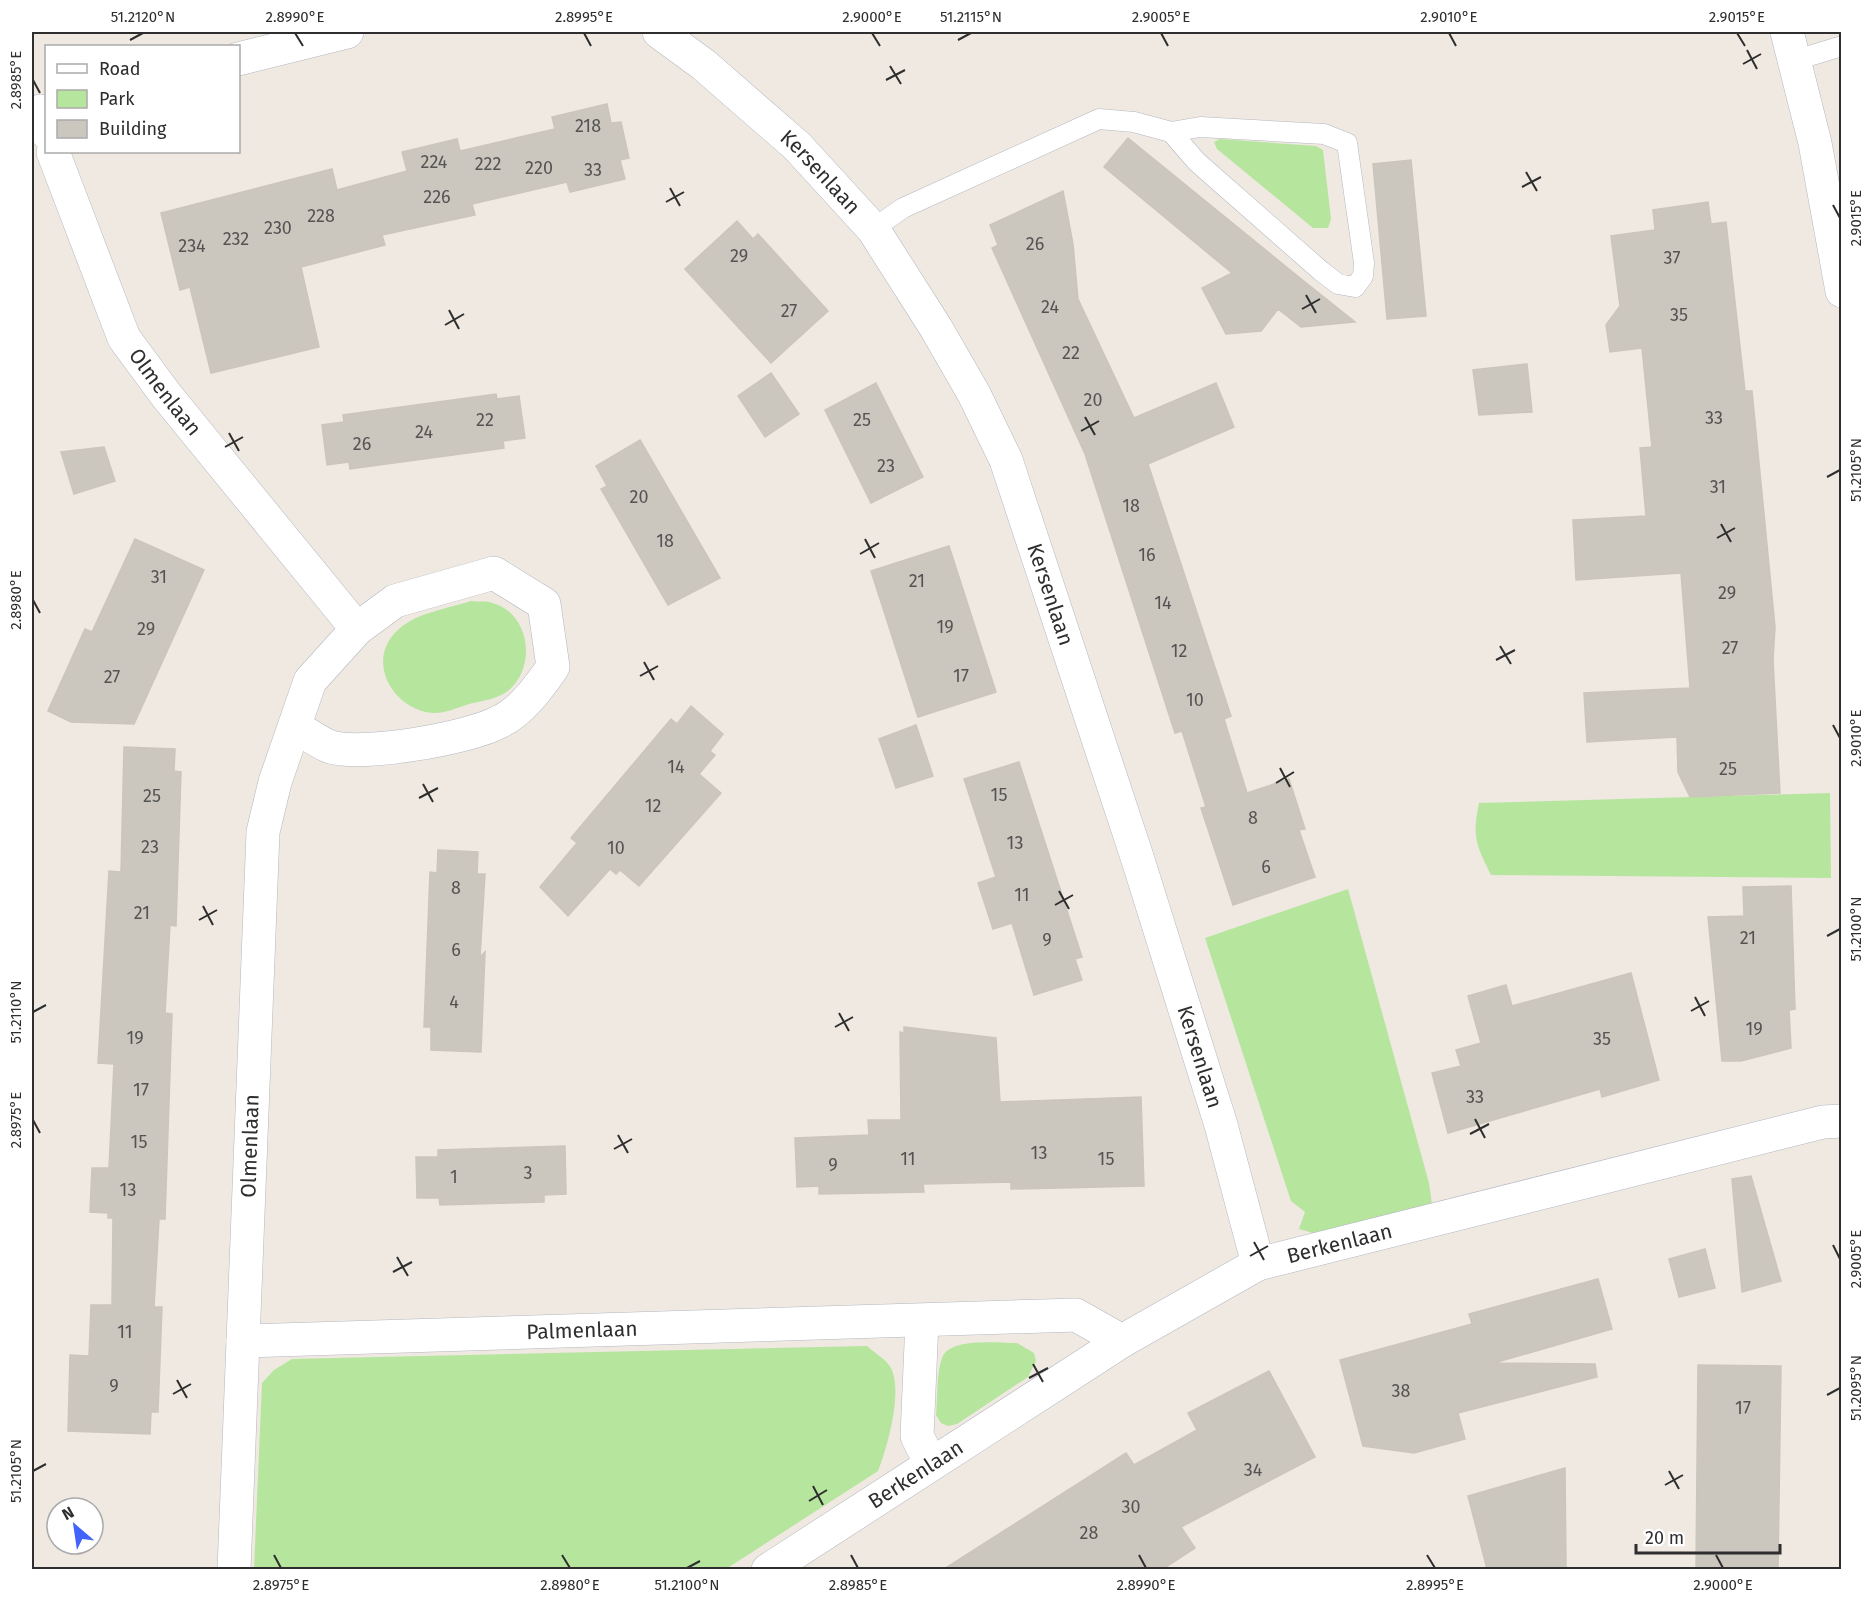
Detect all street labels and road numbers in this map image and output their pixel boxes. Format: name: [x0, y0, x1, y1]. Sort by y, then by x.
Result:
street label: Kersenlaan: [775, 124, 866, 220]
street label: Olmenlaan: [123, 343, 207, 441]
street label: Kersenlaan: [1021, 540, 1079, 649]
street label: Kersenlaan: [1171, 1002, 1228, 1111]
street label: Olmenlaan: [235, 1094, 265, 1198]
street label: Berkenlaan: [1284, 1218, 1395, 1269]
street label: Palmenlaan: [526, 1316, 638, 1345]
street label: Berkenlaan: [863, 1434, 968, 1515]

